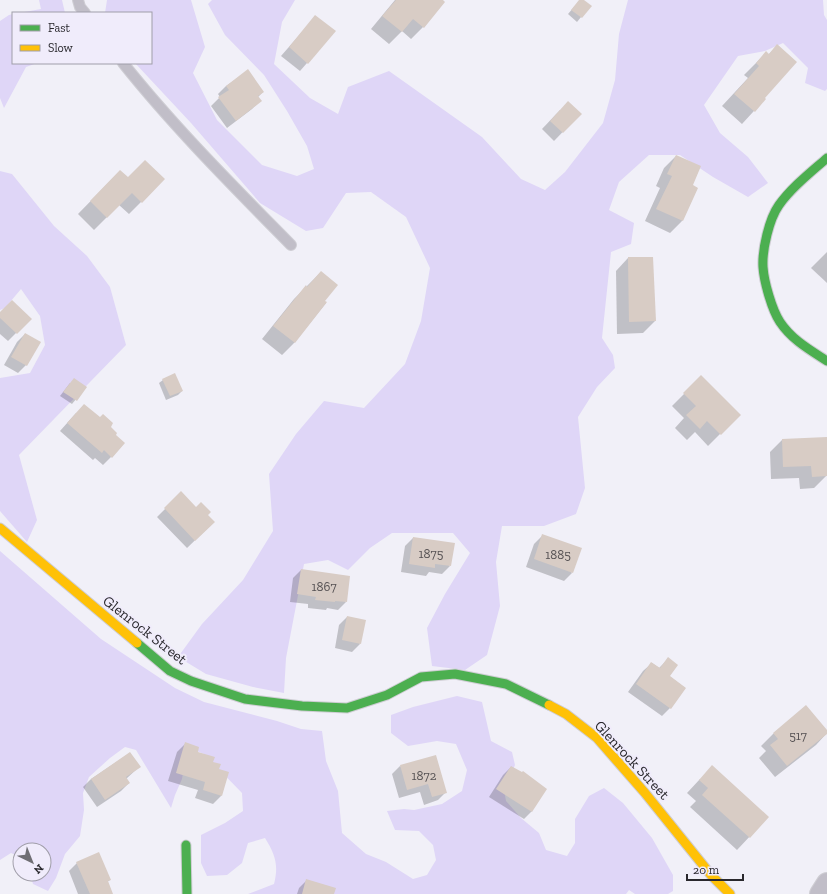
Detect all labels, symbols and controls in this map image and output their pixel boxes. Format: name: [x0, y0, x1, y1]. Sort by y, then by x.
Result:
legend: [12, 12, 152, 64]
text: Fast: [48, 21, 71, 35]
text: Slow: [48, 41, 74, 55]
house number: 1875: [419, 546, 444, 561]
house number: 1885: [545, 547, 571, 562]
house number: 1867: [311, 579, 337, 594]
street label: Glenrock Street: [99, 592, 191, 669]
street label: Glenrock Street: [591, 717, 674, 804]
house number: 517: [789, 728, 807, 743]
house number: 1872: [412, 768, 437, 783]
north arrow: [12, 842, 52, 882]
scale bar: [687, 856, 743, 882]
text: N: [31, 861, 46, 877]
text: 20 m: [693, 863, 720, 877]

